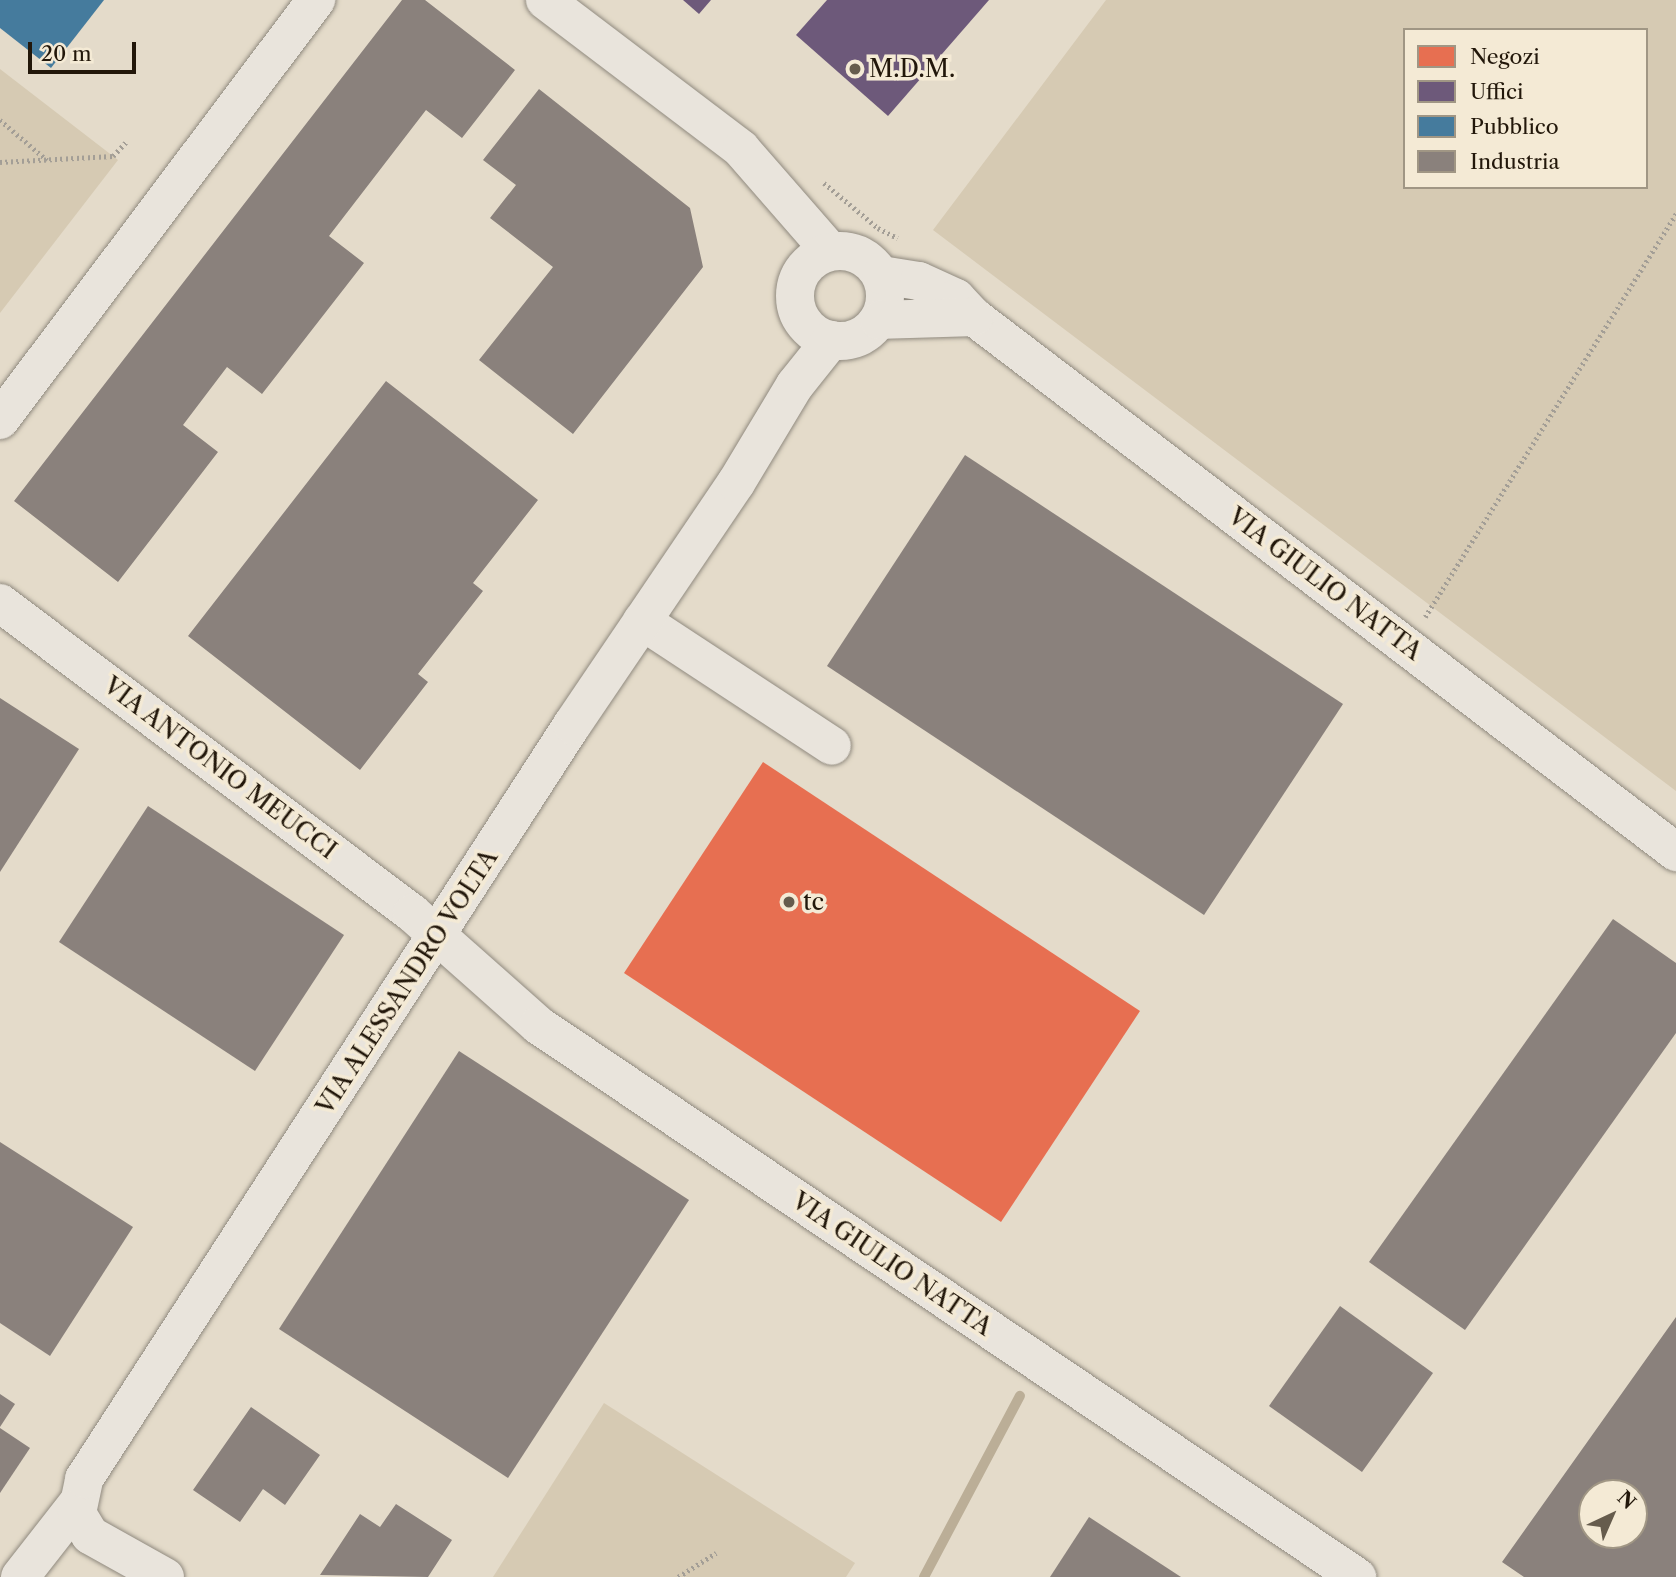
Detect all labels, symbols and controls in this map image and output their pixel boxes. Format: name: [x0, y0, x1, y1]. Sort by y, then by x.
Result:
scale bar: [32, 28, 140, 72]
legend: [1403, 28, 1648, 189]
text: 20 m: [41, 41, 92, 66]
text: Negozi: [1470, 44, 1540, 69]
place label: M.D.M.: [869, 55, 955, 83]
marker: M.D.M.: [847, 61, 863, 77]
text: Uffici: [1470, 79, 1524, 104]
text: Pubblico: [1470, 114, 1559, 139]
text: Industria: [1470, 149, 1560, 174]
street label: VIA GIULIO NATTA: [1222, 502, 1428, 666]
street label: VIA ANTONIO MEUCCI: [97, 670, 343, 866]
street label: VIA ALESSANDRO VOLTA: [310, 843, 504, 1121]
place label: tc: [803, 888, 824, 916]
marker: tc: [781, 894, 797, 910]
street label: VIA GIULIO NATTA: [786, 1186, 998, 1342]
north arrow: [1578, 1479, 1648, 1549]
text: N: [1613, 1486, 1640, 1514]

